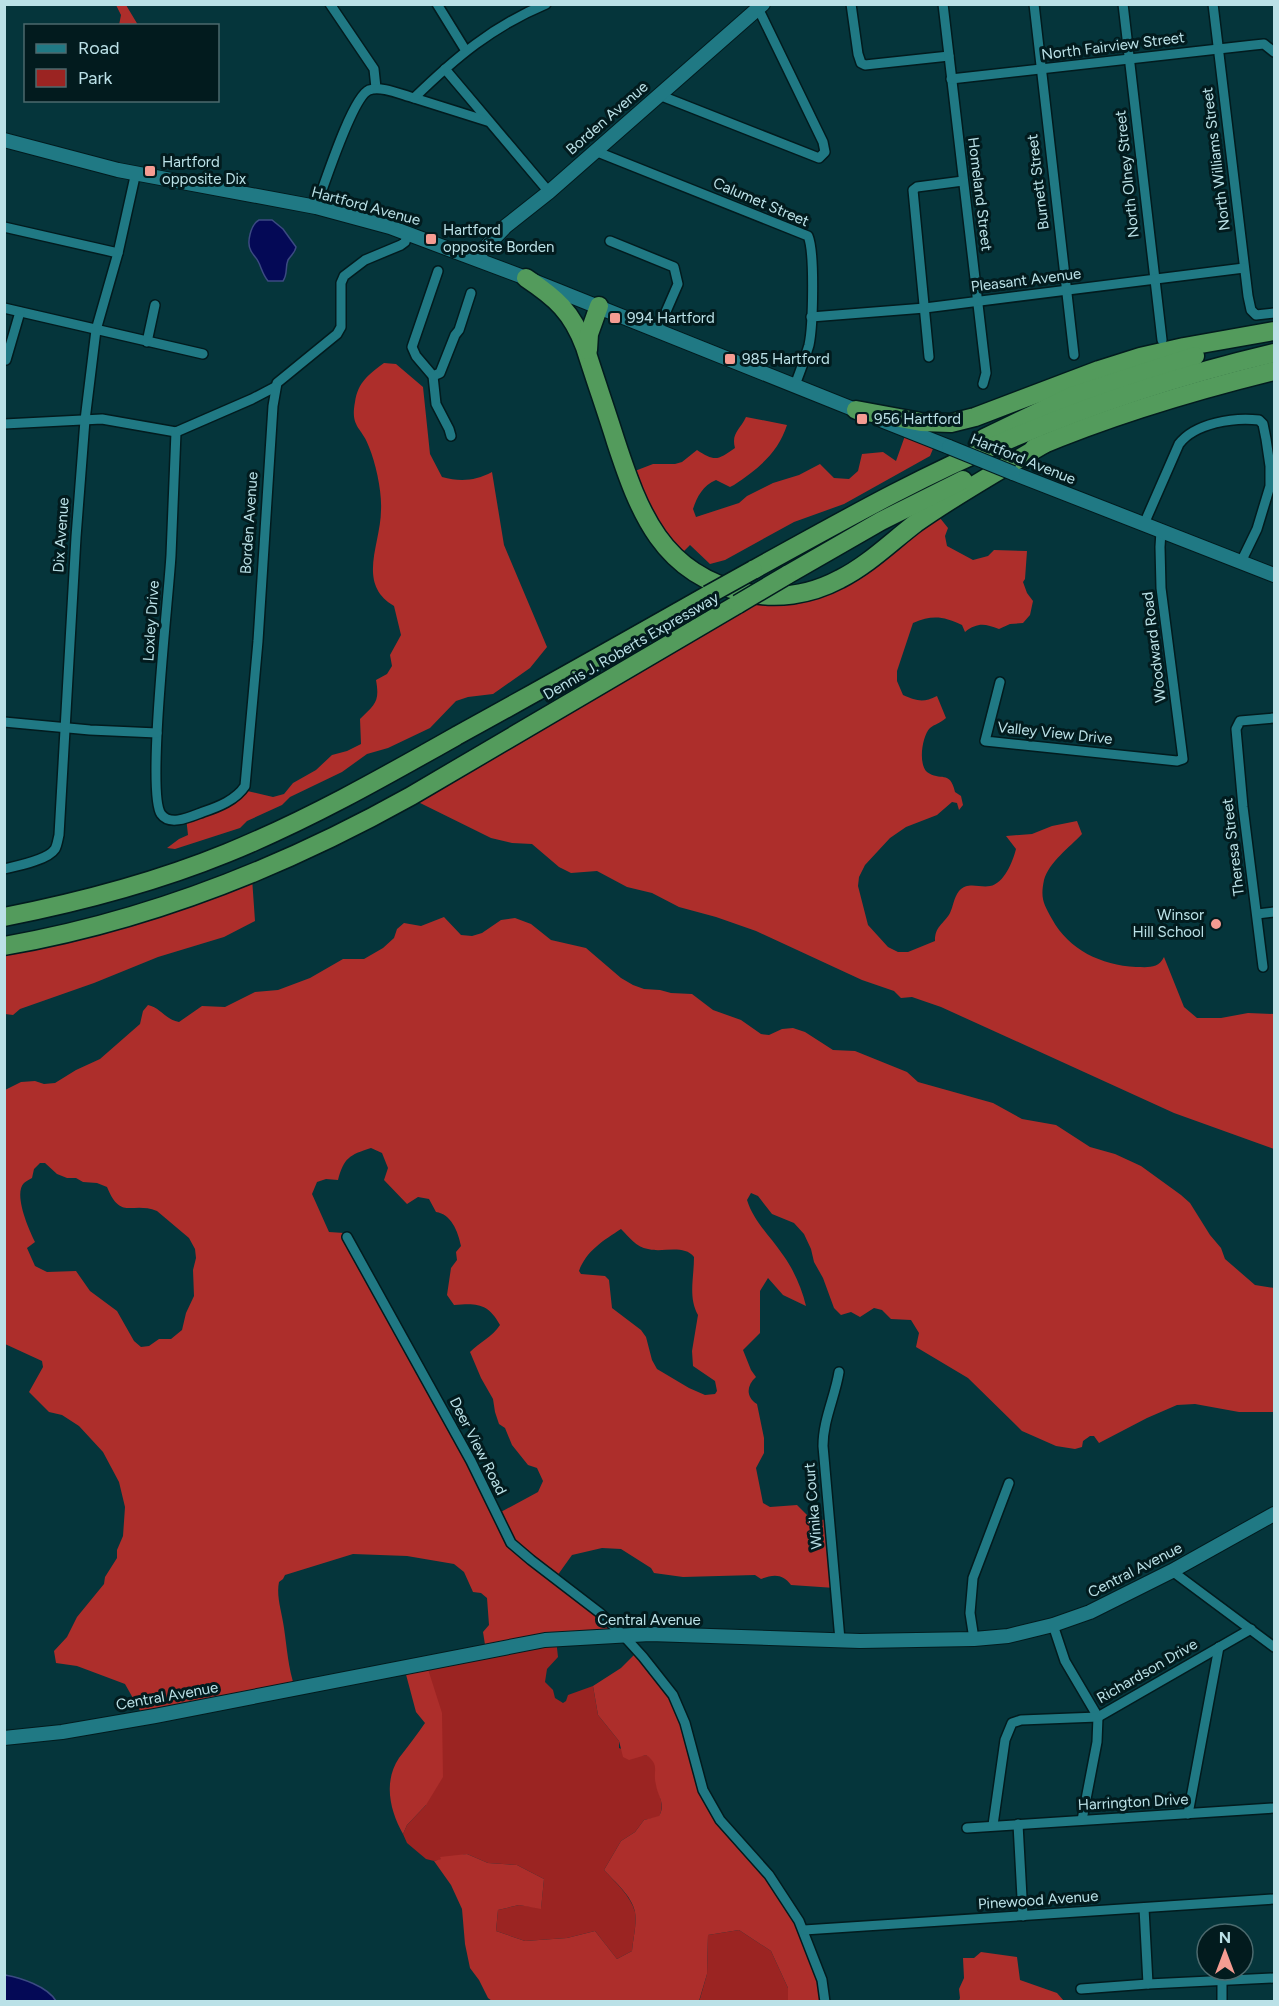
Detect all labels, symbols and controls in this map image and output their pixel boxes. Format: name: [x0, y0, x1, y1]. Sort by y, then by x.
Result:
legend: [24, 24, 219, 102]
street label: North Fairview Street: [1040, 28, 1186, 64]
text: Road: [78, 37, 119, 59]
text: Park: [78, 67, 113, 89]
street label: Borden Avenue: [562, 78, 652, 158]
street label: North Williams Street: [1198, 86, 1234, 232]
street label: North Olney Street: [1111, 109, 1143, 239]
street label: Burnett Street: [1023, 133, 1053, 231]
street label: Homeland Street: [964, 136, 996, 252]
place label: Hartford opposite Dix: [162, 153, 246, 188]
marker: Hartford opposite Dix: [143, 164, 157, 178]
street label: Calumet Street: [710, 174, 812, 230]
street label: Hartford Avenue: [310, 183, 422, 229]
place label: Hartford opposite Borden: [443, 221, 554, 256]
marker: Hartford opposite Borden: [424, 232, 438, 246]
street label: Pleasant Avenue: [970, 264, 1082, 296]
place label: 994 Hartford: [627, 309, 715, 327]
marker: 994 Hartford: [608, 311, 622, 325]
place label: 985 Hartford: [742, 350, 830, 368]
marker: 985 Hartford: [723, 352, 737, 366]
place label: 956 Hartford: [874, 410, 961, 428]
marker: 956 Hartford: [855, 412, 869, 426]
street label: Hartford Avenue: [968, 430, 1078, 488]
street label: Borden Avenue: [236, 471, 262, 575]
street label: Dix Avenue: [49, 497, 73, 573]
street label: Loxley Drive: [139, 580, 163, 662]
street label: Dennis J. Roberts Expressway: [540, 588, 722, 704]
street label: Woodward Road: [1138, 591, 1170, 703]
street label: Valley View Drive: [997, 718, 1113, 748]
street label: Theresa Street: [1218, 797, 1248, 897]
place label: Winsor Hill School: [1133, 906, 1204, 941]
marker: Winsor Hill School: [1209, 917, 1223, 931]
street label: Deer View Road: [446, 1394, 510, 1498]
street label: Winika Court: [800, 1462, 826, 1550]
street label: Central Avenue: [1085, 1538, 1185, 1602]
street label: Central Avenue: [597, 1611, 701, 1629]
street label: Richardson Drive: [1093, 1635, 1201, 1707]
street label: Central Avenue: [114, 1678, 220, 1714]
street label: Harrington Drive: [1077, 1790, 1189, 1814]
street label: Pinewood Avenue: [977, 1887, 1099, 1913]
north arrow: [1195, 1922, 1255, 1982]
text: N: [1219, 1928, 1231, 1947]

